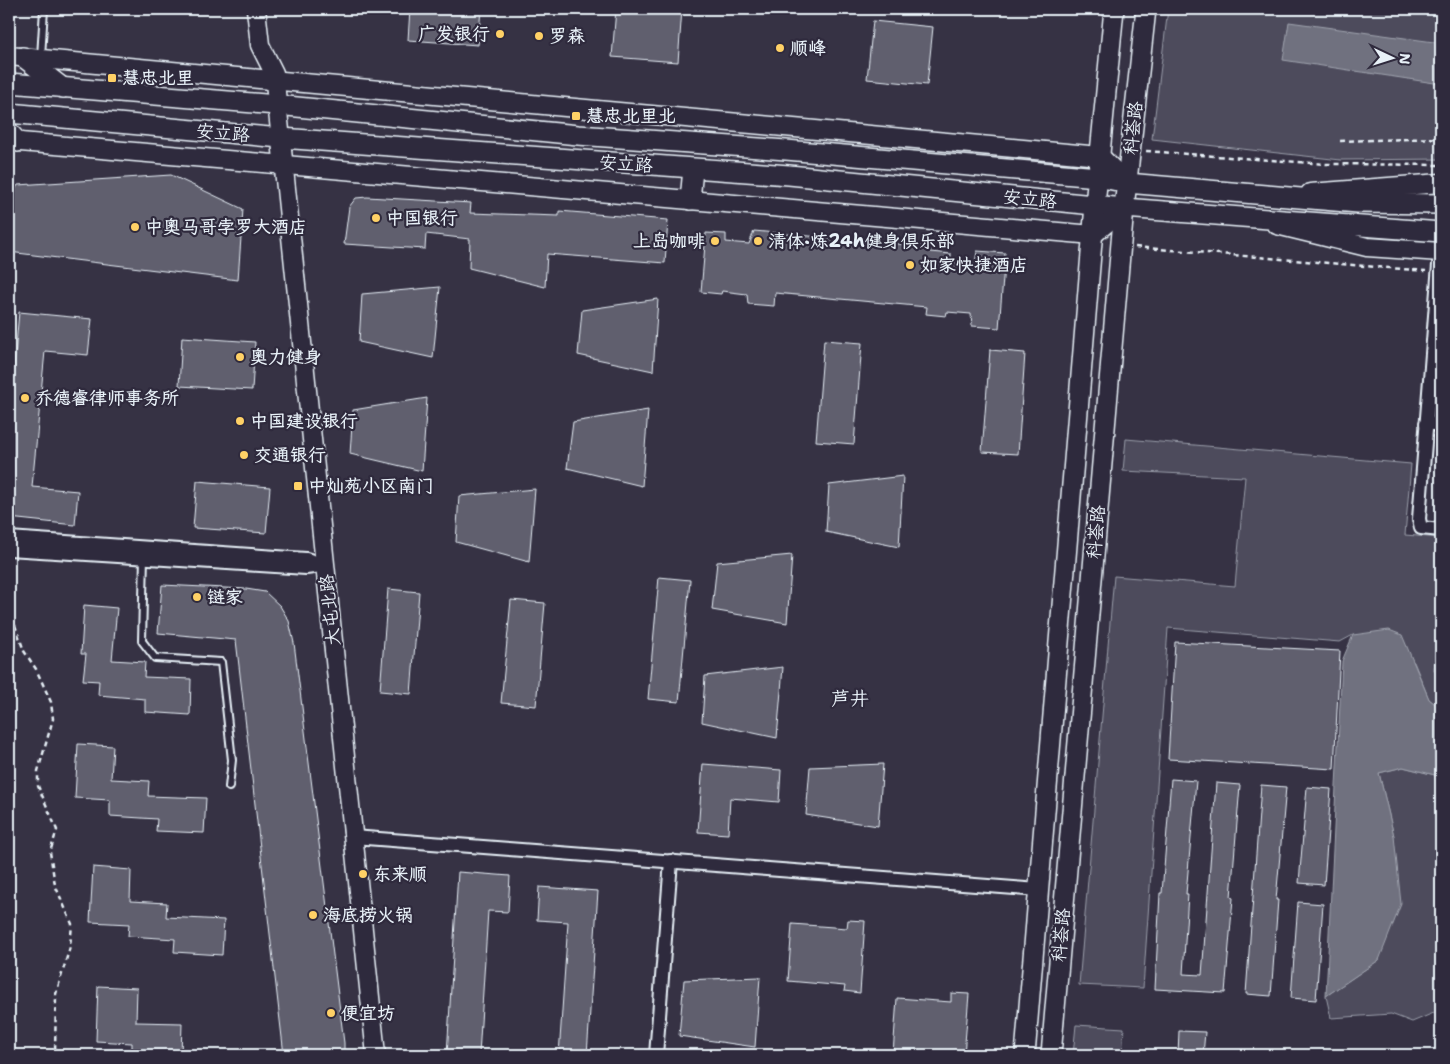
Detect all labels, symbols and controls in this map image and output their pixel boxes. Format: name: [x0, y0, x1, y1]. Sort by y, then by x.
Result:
place label: 广发银行: [418, 22, 490, 46]
place label: 罗森: [549, 24, 585, 48]
marker: 广发银行: [494, 28, 506, 40]
marker: 罗森: [533, 30, 545, 42]
north arrow: [1368, 32, 1418, 82]
place label: 顺峰: [790, 36, 826, 60]
marker: 顺峰: [774, 42, 786, 54]
text: N: [1396, 53, 1414, 65]
place label: 慧忠北里: [122, 66, 194, 90]
marker: 慧忠北里: [106, 72, 118, 84]
street label: 科荟路: [1118, 100, 1148, 156]
place label: 慧忠北里北: [586, 104, 676, 128]
marker: 慧忠北里北: [570, 110, 582, 122]
street label: 安立路: [195, 119, 251, 147]
street label: 安立路: [598, 150, 654, 178]
street label: 安立路: [1002, 184, 1058, 214]
place label: 中国银行: [386, 206, 458, 230]
marker: 中国银行: [370, 212, 382, 224]
place label: 中奥马哥孛罗大酒店: [145, 215, 307, 239]
marker: 中奥马哥孛罗大酒店: [129, 221, 141, 233]
place label: 上岛咖啡: [633, 229, 705, 253]
place label: 清体·炼24h健身俱乐部: [768, 229, 955, 253]
marker: 上岛咖啡: [709, 235, 721, 247]
marker: 清体·炼24h健身俱乐部: [752, 235, 764, 247]
place label: 如家快捷酒店: [920, 253, 1028, 277]
marker: 如家快捷酒店: [904, 259, 916, 271]
place label: 奥力健身: [250, 345, 322, 369]
marker: 奥力健身: [234, 351, 246, 363]
place label: 乔德睿律师事务所: [35, 386, 179, 410]
marker: 乔德睿律师事务所: [19, 392, 31, 404]
place label: 中国建设银行: [250, 409, 358, 433]
marker: 中国建设银行: [234, 415, 246, 427]
place label: 交通银行: [254, 443, 326, 467]
marker: 交通银行: [238, 449, 250, 461]
place label: 中灿苑小区南门: [308, 474, 434, 498]
marker: 中灿苑小区南门: [292, 480, 304, 492]
street label: 科荟路: [1082, 504, 1110, 560]
street label: 大屯北路: [314, 573, 346, 647]
place label: 链家: [207, 585, 243, 609]
marker: 链家: [191, 591, 203, 603]
district label: 芦井: [831, 686, 869, 711]
place label: 东来顺: [373, 862, 427, 886]
marker: 东来顺: [357, 868, 369, 880]
place label: 海底捞火锅: [323, 903, 413, 927]
street label: 科荟路: [1047, 907, 1075, 963]
marker: 海底捞火锅: [307, 909, 319, 921]
place label: 便宜坊: [341, 1001, 395, 1025]
marker: 便宜坊: [325, 1007, 337, 1019]

